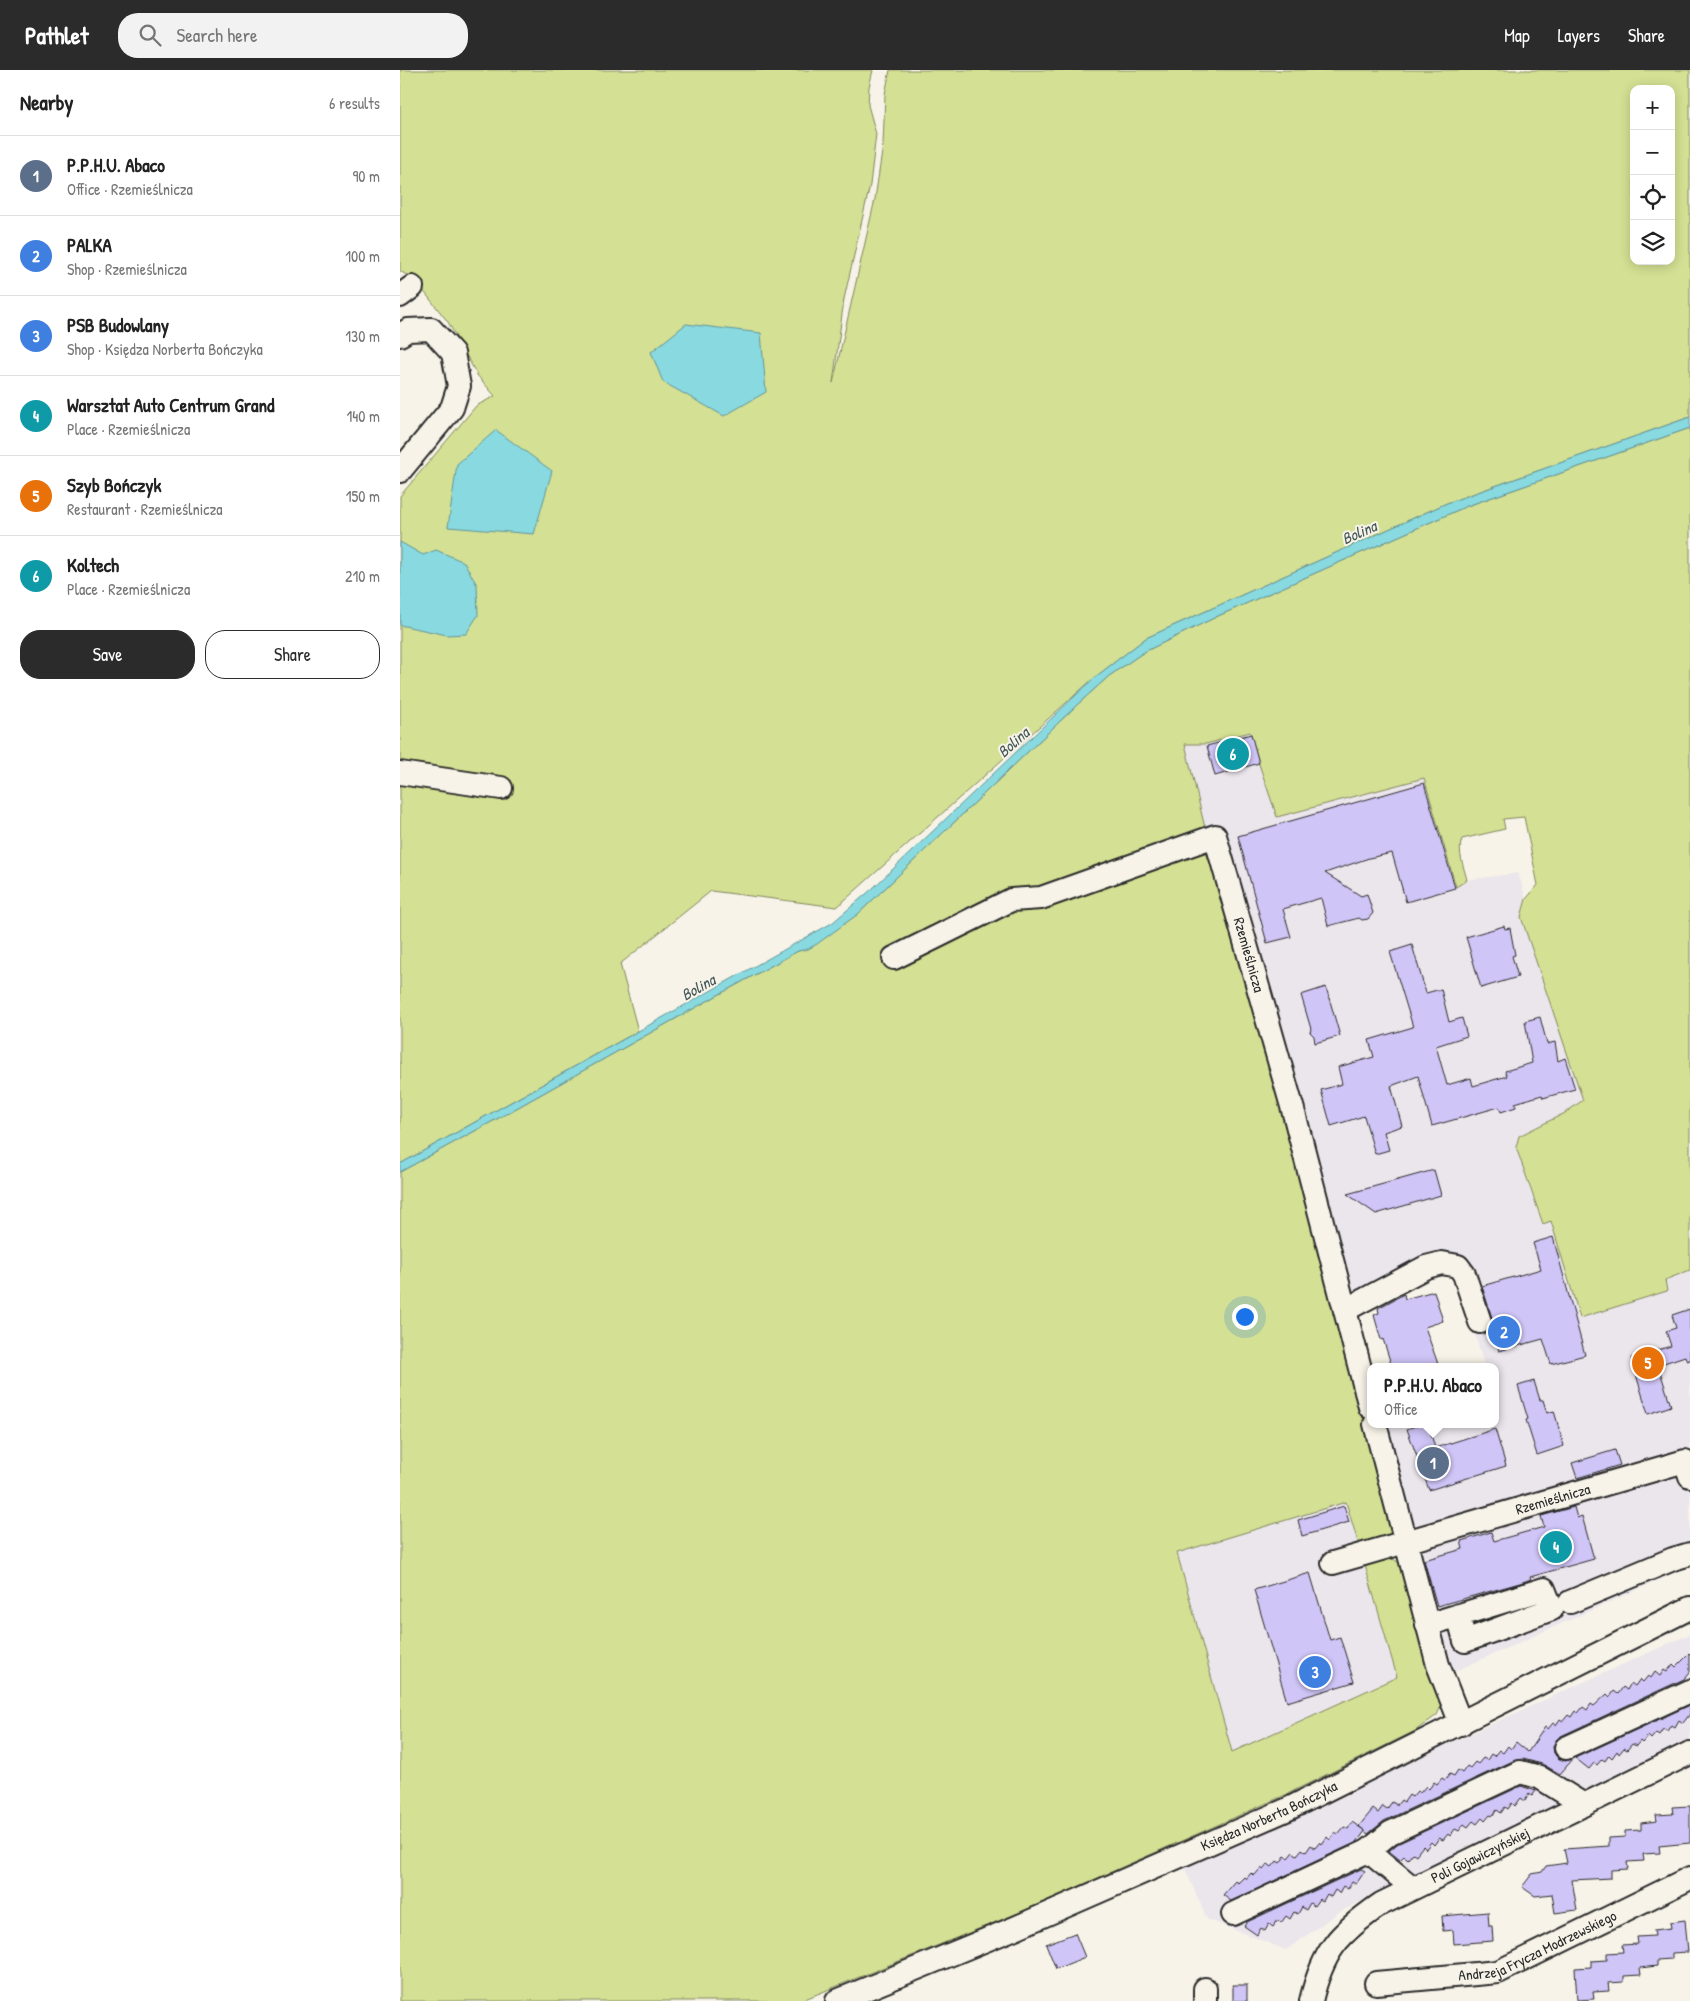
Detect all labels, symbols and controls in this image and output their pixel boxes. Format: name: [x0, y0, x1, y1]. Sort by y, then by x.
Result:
search box: [118, 13, 468, 58]
text: Pathlet: [25, 19, 88, 51]
icon: search: [136, 21, 164, 49]
text: Search here: [176, 22, 258, 48]
text: Map: [1504, 23, 1530, 48]
text: Layers: [1558, 23, 1600, 48]
text: Share: [1628, 23, 1665, 48]
map controls: [1630, 85, 1675, 265]
button: +: [1630, 85, 1675, 130]
text: Nearby: [20, 88, 73, 117]
text: 6 results: [329, 92, 380, 114]
button: −: [1630, 130, 1675, 175]
text: P.P.H.U. Abaco: [67, 152, 165, 178]
text: 1: [33, 165, 39, 187]
text: 90 m: [352, 165, 380, 187]
button: locate: [1630, 175, 1675, 220]
text: Office · Rzemieślnicza: [67, 178, 193, 200]
button: layers: [1630, 220, 1675, 265]
text: PALKA: [67, 232, 112, 258]
text: 2: [32, 245, 40, 267]
text: 100 m: [345, 245, 380, 267]
text: Shop · Rzemieślnicza: [67, 258, 187, 280]
text: PSB Budowlany: [67, 312, 169, 338]
text: 3: [32, 325, 40, 347]
text: 130 m: [345, 325, 380, 347]
text: Shop · Księdza Norberta Bończyka: [67, 338, 263, 360]
text: Warsztat Auto Centrum Grand: [67, 392, 274, 418]
text: 4: [33, 405, 39, 427]
text: 140 m: [346, 405, 380, 427]
text: Place · Rzemieślnicza: [67, 418, 190, 440]
text: Szyb Bończyk: [67, 472, 161, 498]
text: 5: [33, 485, 39, 507]
text: 150 m: [346, 485, 380, 507]
text: Restaurant · Rzemieślnicza: [67, 498, 223, 520]
water label: Bolina: [1338, 514, 1381, 549]
text: Koltech: [67, 552, 119, 578]
text: 6: [33, 565, 39, 587]
text: 210 m: [345, 565, 380, 587]
text: Place · Rzemieślnicza: [67, 578, 190, 600]
button: Save: [20, 630, 195, 679]
button: Share: [205, 630, 380, 679]
water label: Bolina: [992, 721, 1035, 762]
pin: 6: [1217, 735, 1249, 773]
street label: Rzemieślnicza: [1229, 915, 1270, 995]
water label: Bolina: [677, 968, 721, 1005]
your location: [1232, 1304, 1258, 1330]
pin: 2: [1488, 1313, 1520, 1351]
pin: 5: [1632, 1344, 1664, 1382]
popup: [1367, 1363, 1499, 1428]
text: P.P.H.U. Abaco: [1384, 1372, 1482, 1398]
text: Office: [1384, 1398, 1418, 1420]
pin: 1: [1417, 1444, 1449, 1482]
street label: Rzemieślnicza: [1513, 1478, 1593, 1520]
pin: 4: [1540, 1528, 1572, 1566]
pin: 3: [1299, 1653, 1331, 1691]
street label: Księdza Norberta Bończyka: [1197, 1775, 1341, 1856]
street label: Poli Gojawiczyńskiej: [1427, 1822, 1533, 1888]
street label: Andrzeja Frycza Modrzewskiego: [1457, 1905, 1620, 1986]

